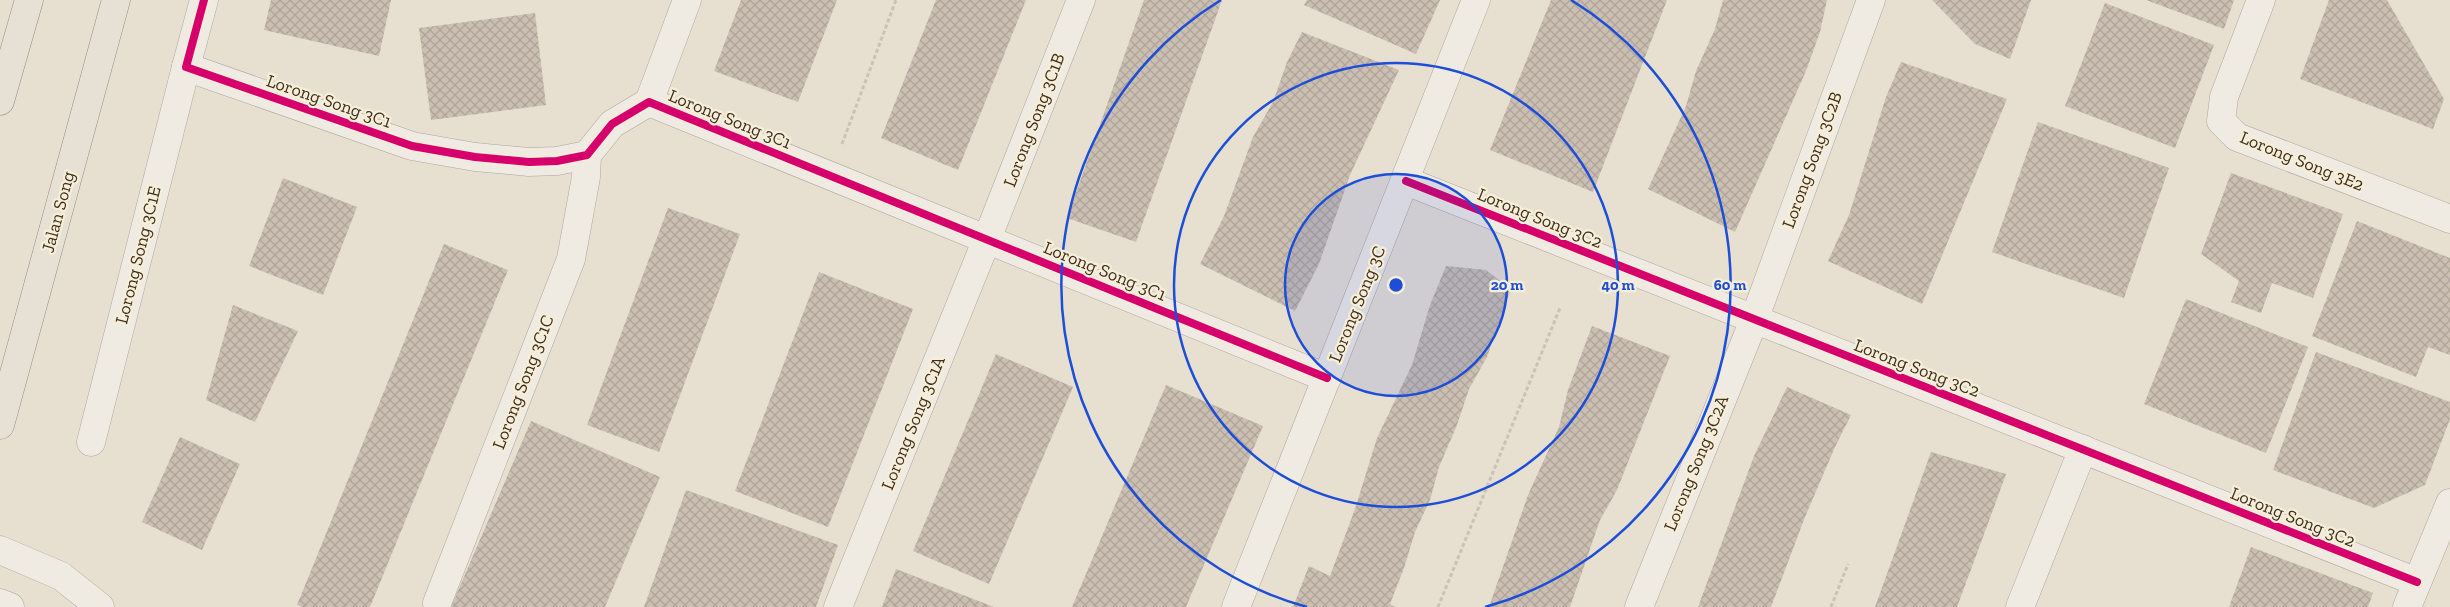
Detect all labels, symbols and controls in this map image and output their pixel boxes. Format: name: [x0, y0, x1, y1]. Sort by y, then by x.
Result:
street label: Lorong Song 3C1B: [998, 50, 1070, 190]
street label: Lorong Song 3C1: [264, 69, 394, 133]
street label: Lorong Song 3C1: [665, 84, 795, 154]
street label: Lorong Song 3C2B: [1777, 89, 1847, 231]
street label: Lorong Song 3E2: [2237, 126, 2367, 196]
street label: Jalan Song: [37, 169, 79, 255]
street label: Lorong Song 3C2: [1474, 183, 1606, 253]
street label: Lorong Song 3C1E: [110, 184, 166, 326]
street label: Lorong Song 3C1: [1040, 236, 1170, 306]
street label: Lorong Song 3C: [1324, 243, 1390, 365]
centre of rings: [1387, 276, 1405, 294]
text: 20 m: [1491, 276, 1523, 294]
text: 40 m: [1601, 276, 1635, 294]
text: 60 m: [1714, 276, 1746, 294]
street label: Lorong Song 3C1C: [487, 312, 559, 452]
street label: Lorong Song 3C2: [1851, 334, 1983, 402]
street label: Lorong Song 3C1A: [876, 353, 950, 493]
street label: Lorong Song 3C2A: [1659, 392, 1733, 534]
street label: Lorong Song 3C2: [2227, 482, 2359, 552]

